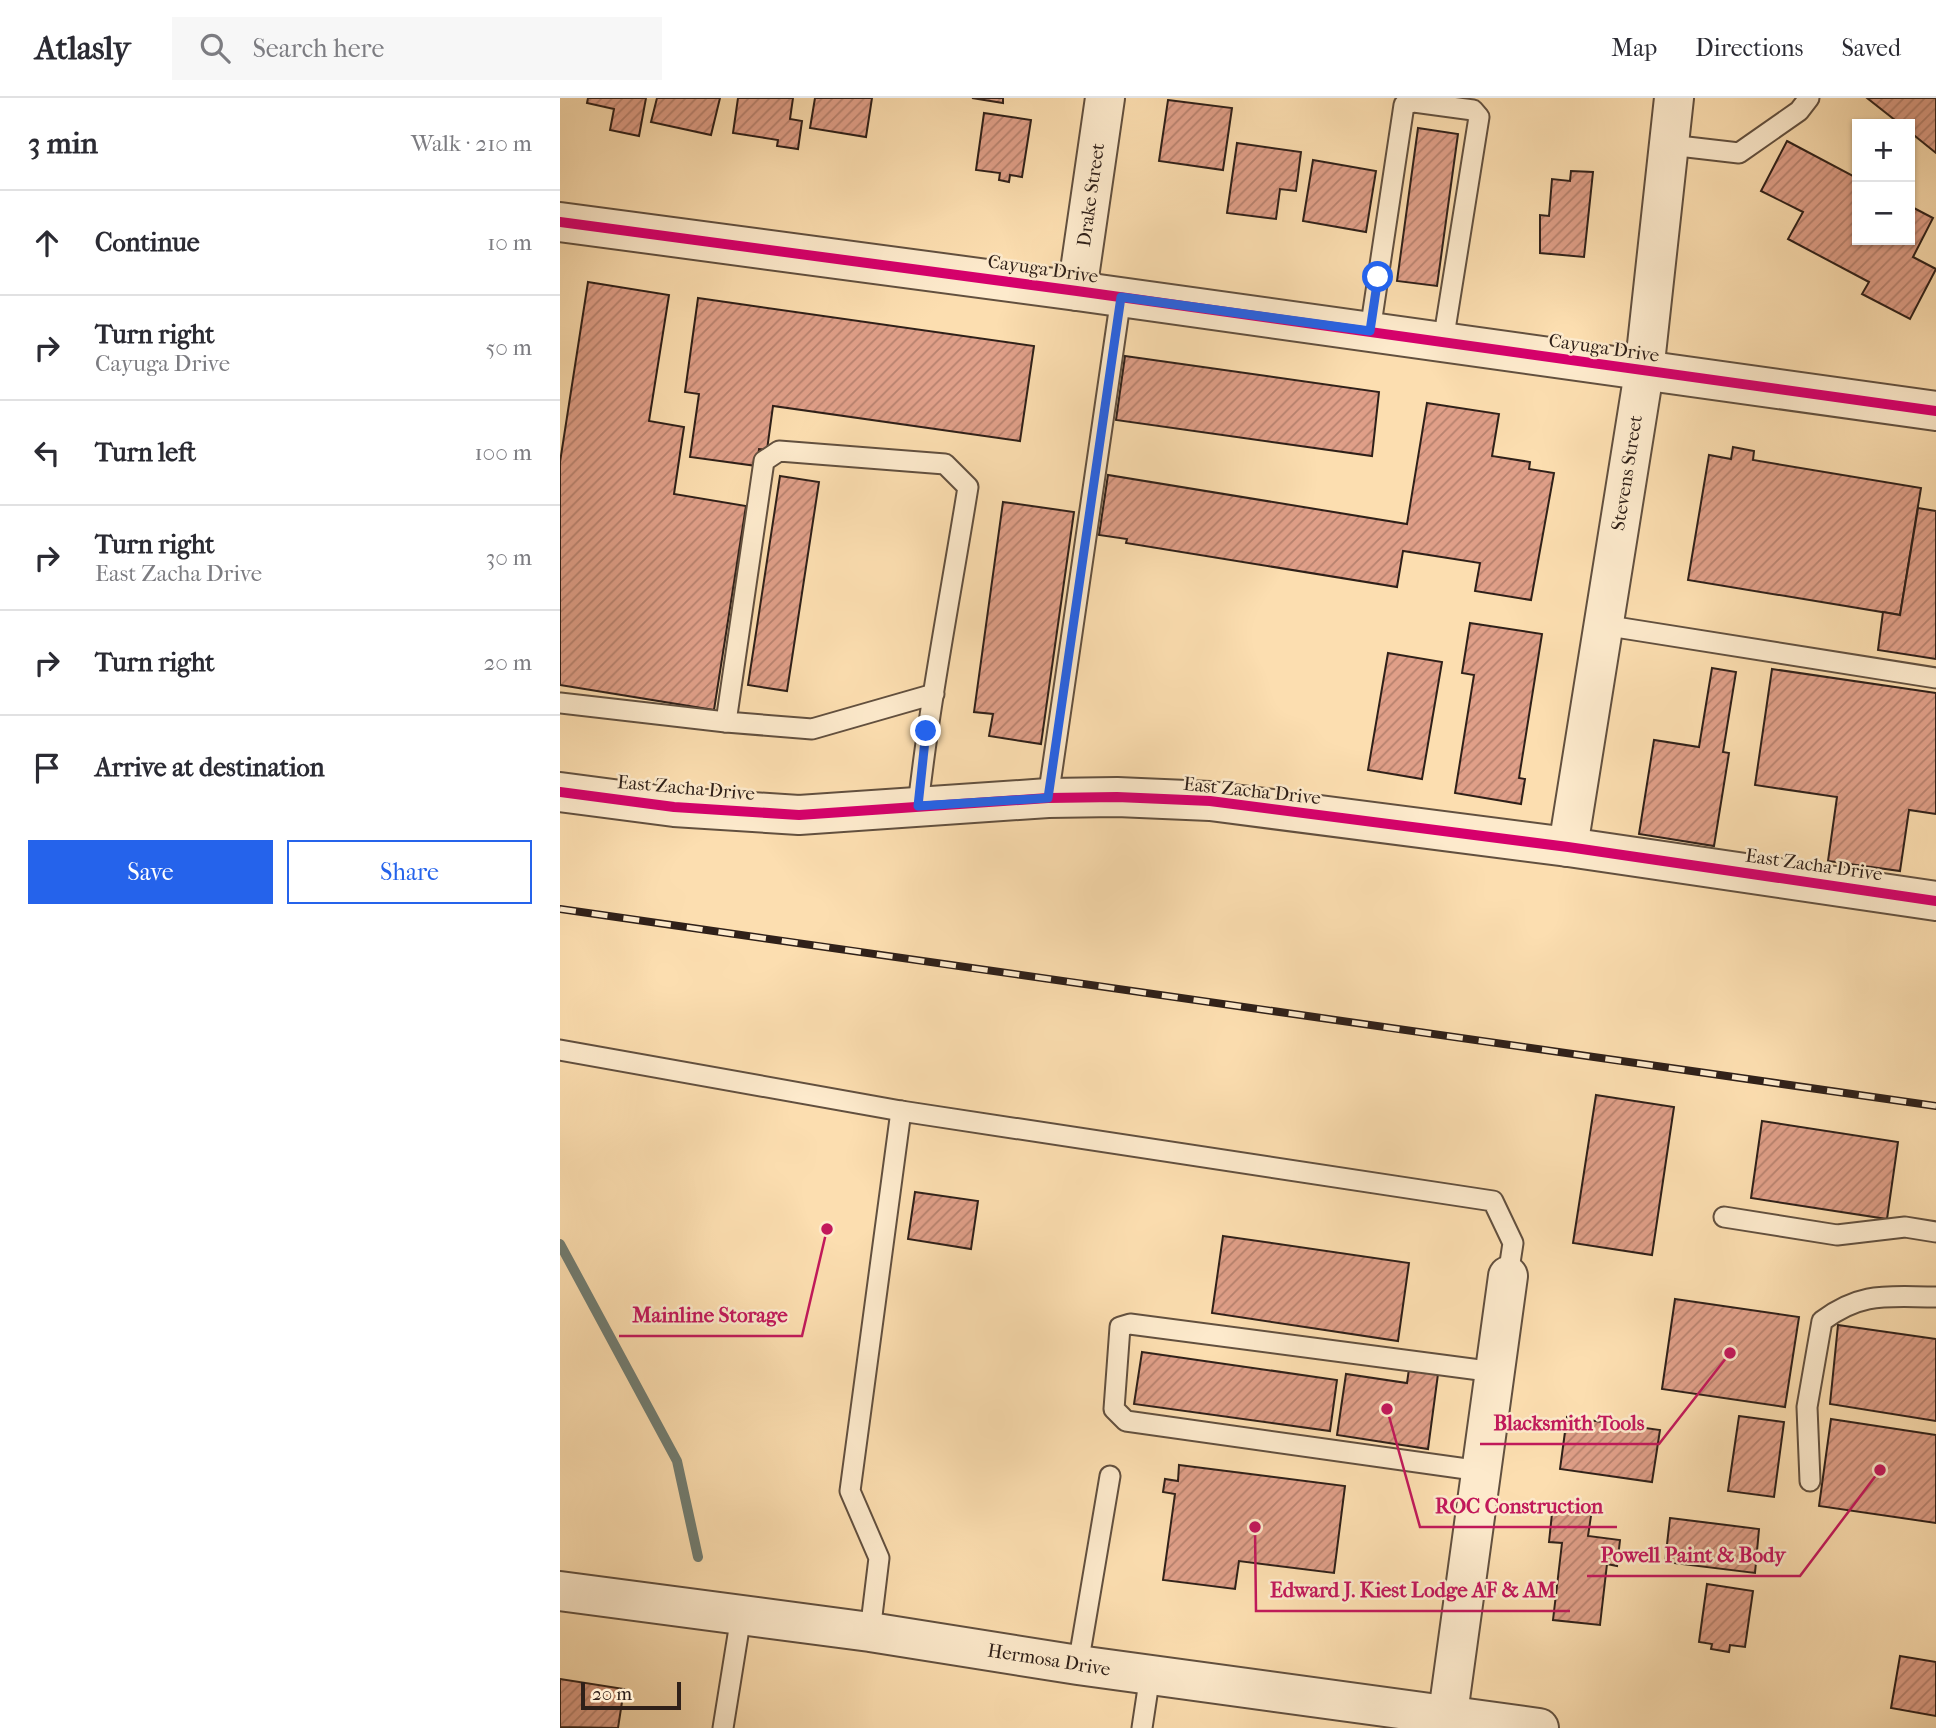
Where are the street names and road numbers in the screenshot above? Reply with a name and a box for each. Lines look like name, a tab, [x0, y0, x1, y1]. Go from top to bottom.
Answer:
street label: Drake Street	[1073, 142, 1109, 248]
street label: Cayuga Drive	[986, 250, 1100, 288]
street label: Cayuga Drive	[1547, 329, 1661, 367]
street label: Stevens Street	[1607, 413, 1647, 532]
street label: East Zacha Drive	[616, 771, 756, 805]
street label: East Zacha Drive	[1182, 773, 1322, 809]
street label: East Zacha Drive	[1744, 844, 1884, 886]
street label: Hermosa Drive	[986, 1639, 1112, 1681]

